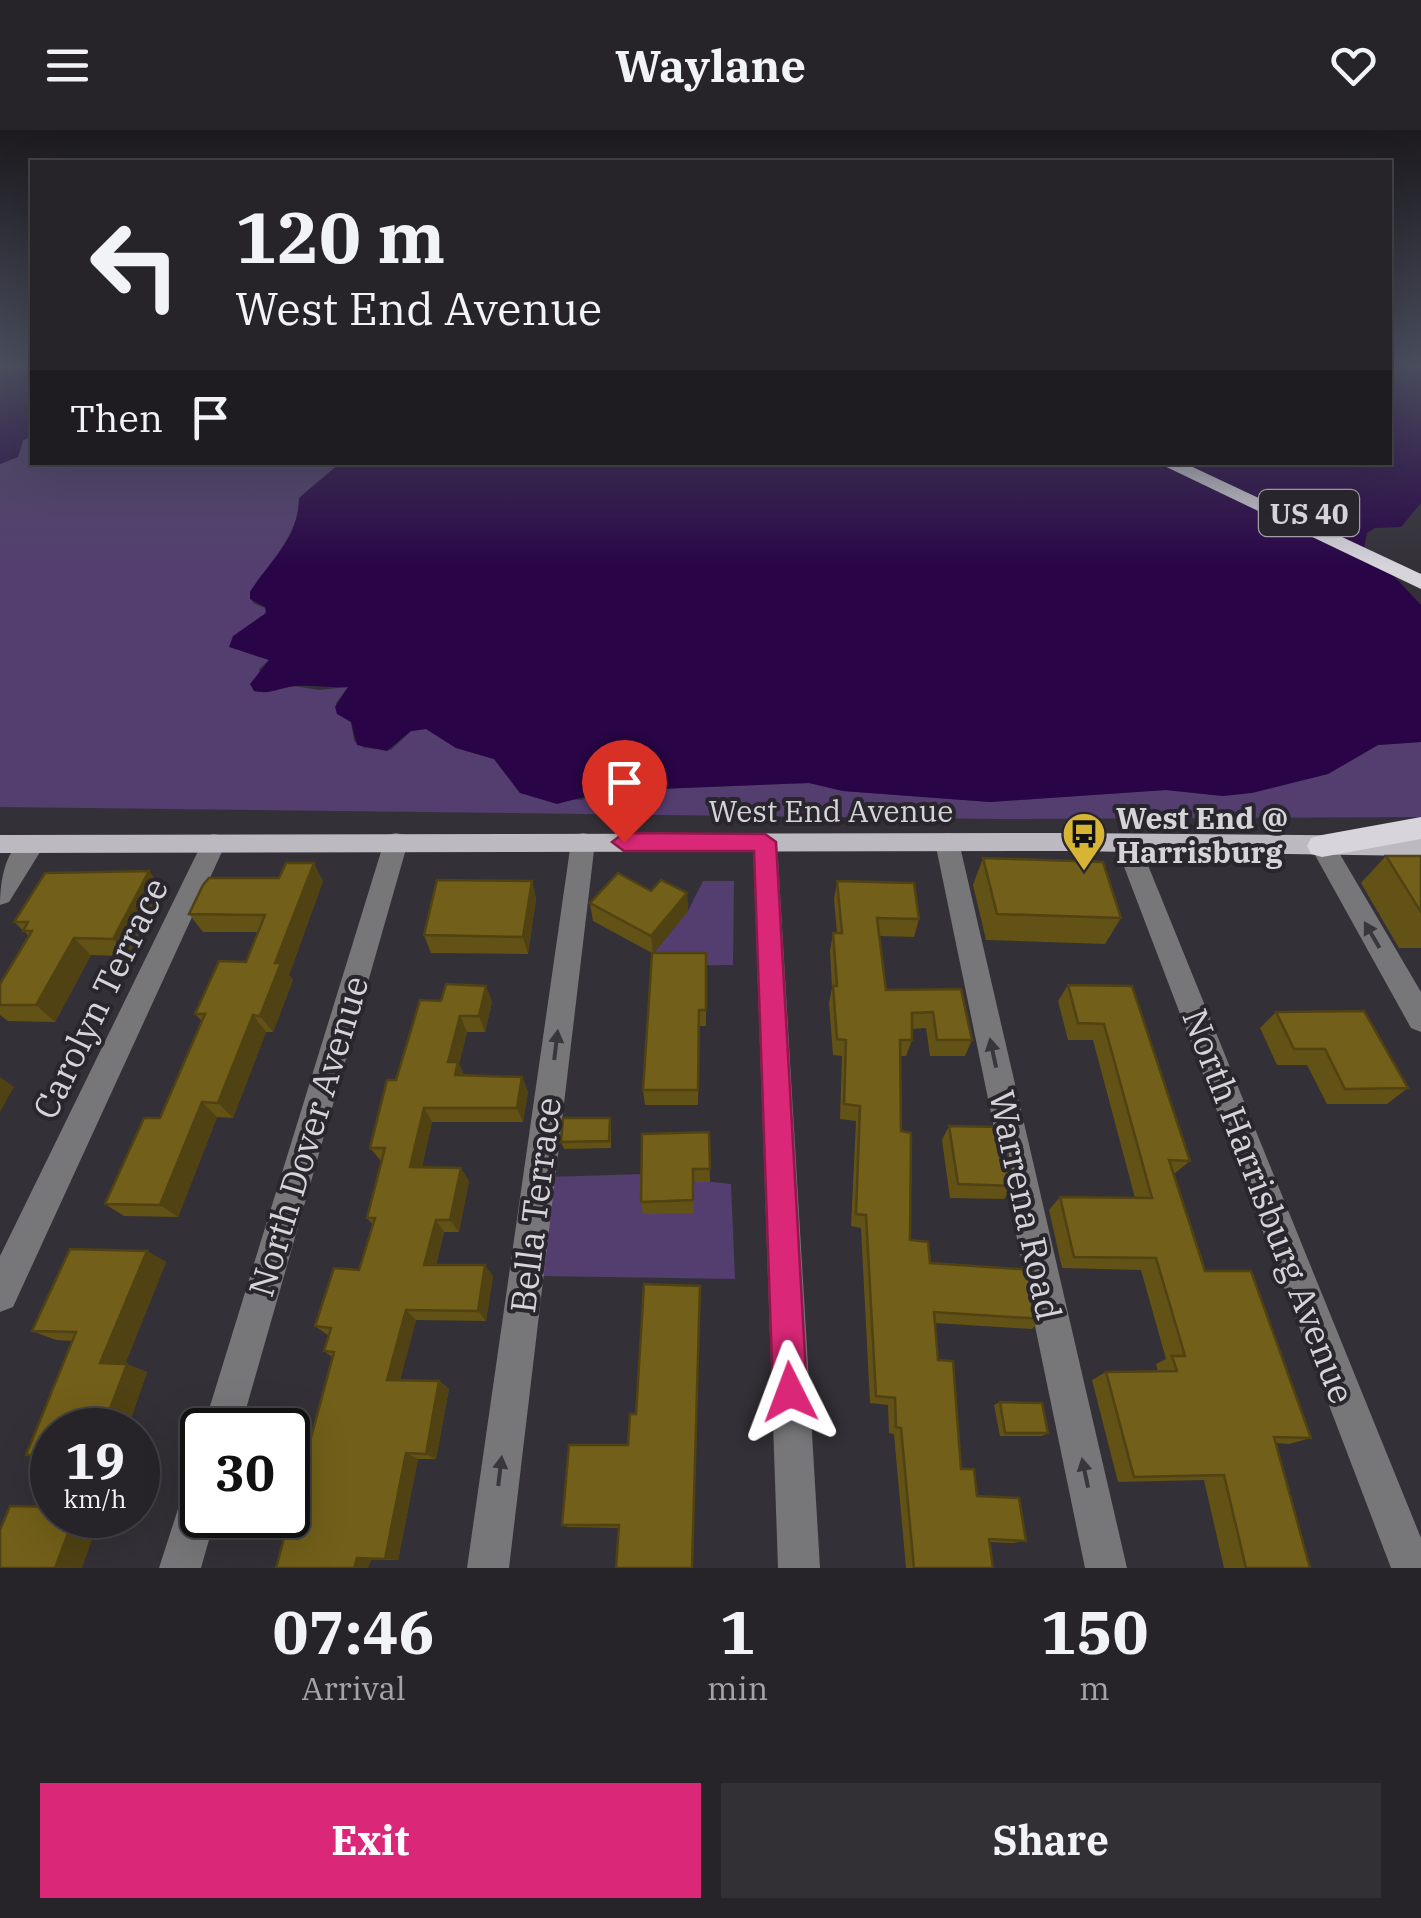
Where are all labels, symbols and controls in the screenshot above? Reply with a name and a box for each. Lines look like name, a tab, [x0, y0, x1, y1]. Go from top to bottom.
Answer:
text: Waylane	[615, 36, 806, 94]
icon: menu	[40, 38, 95, 93]
icon: heart	[1326, 38, 1381, 93]
text: 120 m	[235, 191, 445, 282]
icon: left	[70, 200, 200, 330]
text: West End Avenue	[235, 279, 602, 337]
icon: arrive	[183, 390, 238, 445]
text: Then	[70, 393, 163, 442]
road number: US 40	[1259, 490, 1359, 536]
pin	[582, 740, 667, 843]
icon: arrive	[597, 755, 652, 810]
street label: West End Avenue	[709, 791, 953, 830]
place label: West End @ Harrisburg	[1116, 798, 1288, 871]
bus stop icon: West End @ Harrisburg	[1061, 811, 1107, 872]
street label: Carolyn Terrace	[22, 870, 178, 1126]
one-way arrow	[1364, 920, 1381, 949]
street label: North Dover Avenue	[237, 970, 379, 1302]
street label: North Harrisburg Avenue	[1172, 1002, 1366, 1410]
one-way arrow	[548, 1029, 564, 1060]
one-way arrow	[985, 1037, 1000, 1068]
street label: Warrena Road	[979, 1086, 1073, 1324]
street label: Bella Terrace	[499, 1094, 571, 1316]
position arrow	[738, 1340, 842, 1444]
speed limit sign: 30	[180, 1408, 310, 1538]
text: 19	[65, 1428, 125, 1493]
one-way arrow	[493, 1455, 509, 1487]
one-way arrow	[1077, 1457, 1092, 1488]
text: km/h	[63, 1482, 127, 1515]
text: 07:46	[272, 1592, 435, 1671]
text: 1	[720, 1592, 756, 1671]
text: 150	[1041, 1592, 1149, 1671]
text: Arrival	[301, 1667, 406, 1709]
text: min	[707, 1667, 768, 1709]
text: m	[1079, 1667, 1110, 1709]
button: Exit	[40, 1783, 701, 1898]
button: Share	[721, 1783, 1381, 1898]

